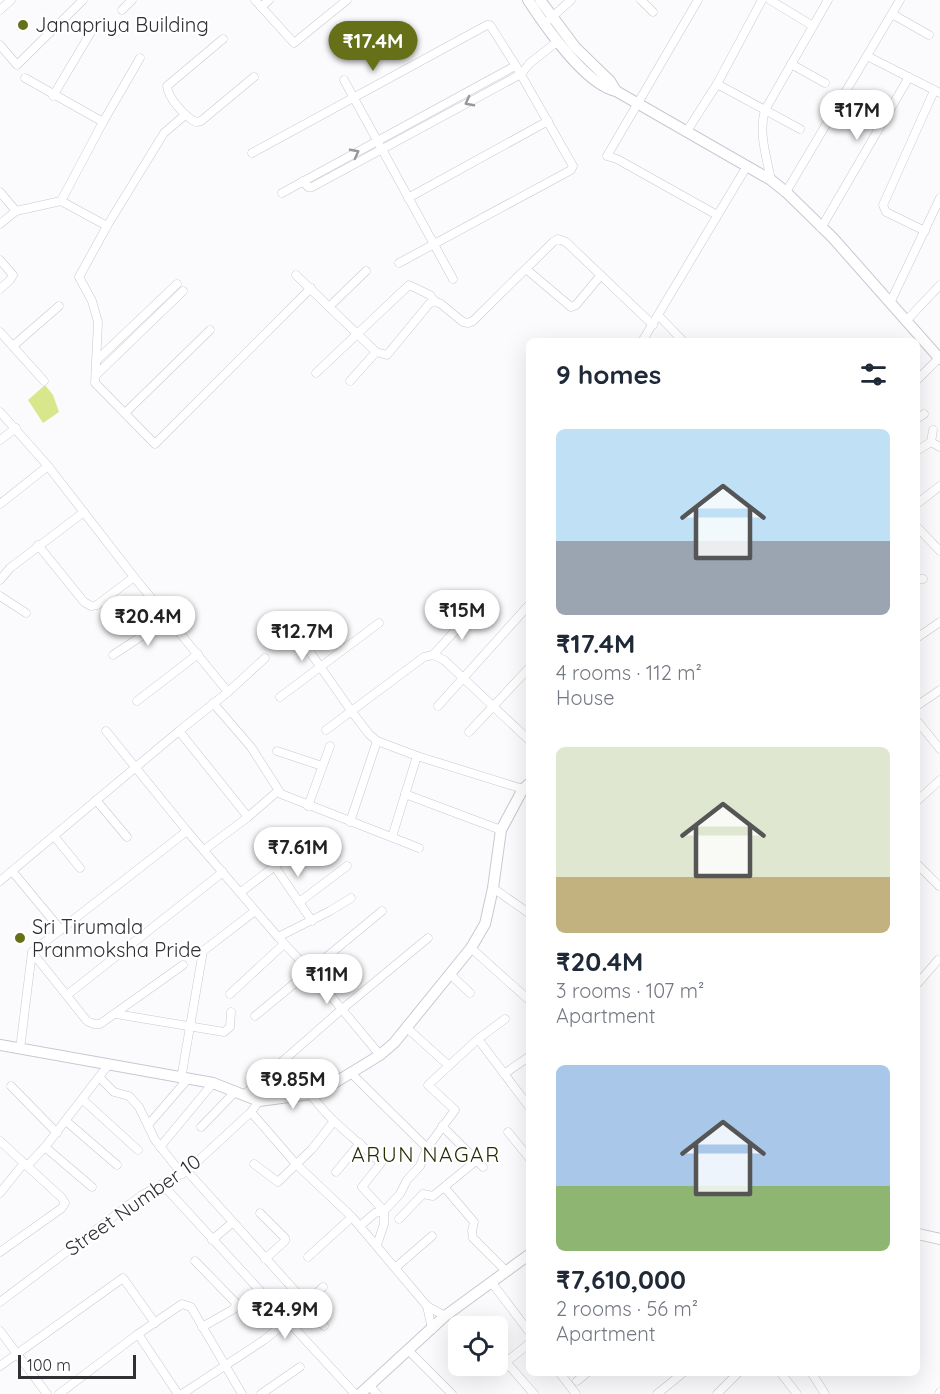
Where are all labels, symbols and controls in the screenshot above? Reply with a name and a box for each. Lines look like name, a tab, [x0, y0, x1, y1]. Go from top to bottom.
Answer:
place label: Janapriya Building	[35, 12, 209, 37]
marker: Janapriya Building	[16, 18, 30, 32]
pin: ₹17.4M	[324, 21, 422, 72]
text: ₹17.4M	[343, 28, 403, 53]
pin: ₹17M	[821, 90, 893, 141]
one-way arrow	[465, 95, 475, 106]
text: ₹17M	[834, 97, 880, 122]
one-way arrow	[349, 149, 359, 160]
text: 9 homes	[556, 358, 661, 391]
icon: filters	[857, 358, 890, 391]
icon: home	[669, 468, 777, 576]
pin: ₹15M	[426, 590, 498, 641]
pin: ₹20.4M	[99, 596, 197, 647]
text: ₹15M	[439, 597, 485, 622]
text: ₹20.4M	[114, 603, 182, 628]
pin: ₹12.7M	[253, 611, 351, 662]
text: ₹12.7M	[271, 618, 333, 643]
text: ₹17.4M	[556, 627, 635, 660]
text: 4 rooms · 112 m²	[556, 660, 702, 685]
text: House	[556, 685, 615, 710]
icon: home	[669, 786, 777, 894]
pin: ₹7.61M	[249, 827, 347, 878]
text: ₹7.61M	[268, 834, 328, 859]
place label: Sri Tirumala Pranmoksha Pride	[32, 914, 202, 962]
marker: Sri Tirumala Pranmoksha Pride	[13, 931, 27, 945]
text: ₹20.4M	[556, 945, 643, 978]
pin: ₹11M	[291, 954, 363, 1005]
text: ₹11M	[306, 961, 349, 986]
text: 3 rooms · 107 m²	[556, 978, 704, 1003]
text: Apartment	[556, 1003, 656, 1028]
pin: ₹9.85M	[244, 1059, 342, 1110]
text: ₹9.85M	[260, 1066, 326, 1091]
icon: home	[669, 1104, 777, 1212]
district label: ARUN NAGAR	[351, 1141, 501, 1167]
street label: Street Number 10	[60, 1148, 205, 1261]
text: ₹7,610,000	[556, 1263, 686, 1296]
pin: ₹24.9M	[236, 1289, 334, 1340]
text: ₹24.9M	[252, 1296, 318, 1321]
text: 2 rooms · 56 m²	[556, 1296, 698, 1321]
map controls	[448, 1316, 508, 1376]
button: locate	[448, 1316, 508, 1376]
text: Apartment	[556, 1321, 656, 1346]
scale bar	[18, 1352, 136, 1380]
text: 100 m	[27, 1355, 71, 1375]

